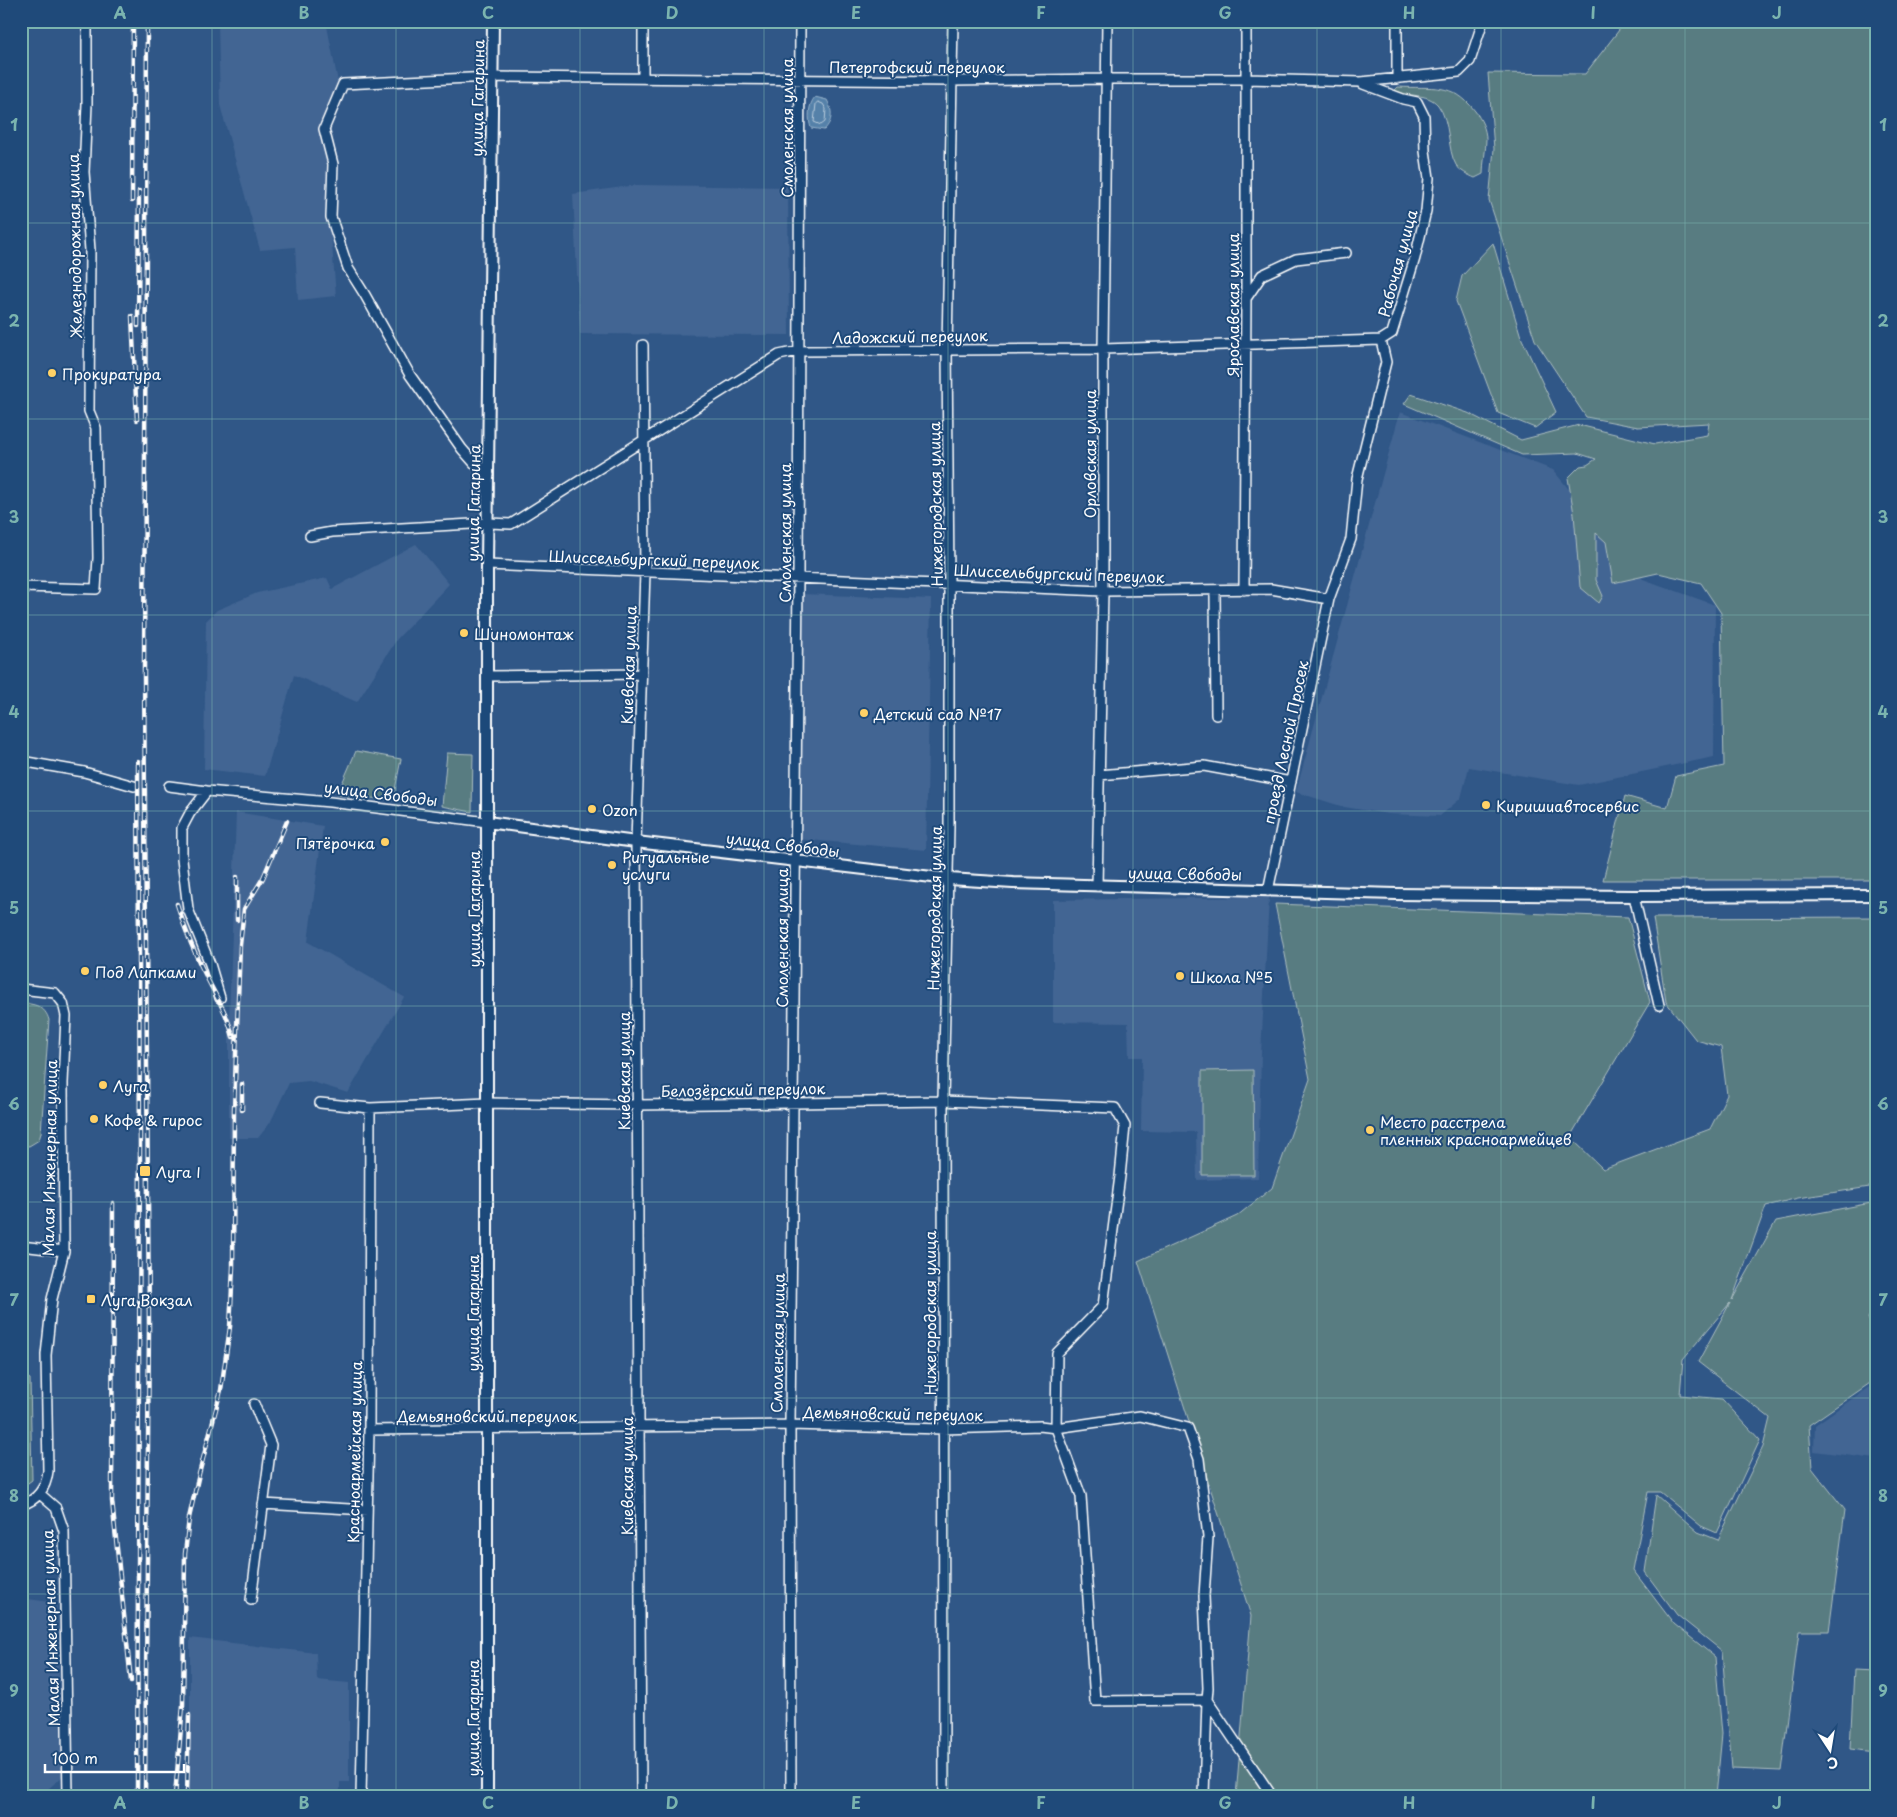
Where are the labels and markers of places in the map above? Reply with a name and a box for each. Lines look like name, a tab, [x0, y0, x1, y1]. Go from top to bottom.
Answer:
place label: Прокуратура	[62, 362, 162, 385]
marker: Прокуратура	[46, 367, 58, 379]
place label: Шиномонтаж	[474, 622, 573, 645]
marker: Шиномонтаж	[458, 627, 470, 639]
place label: Детский сад №17	[873, 702, 1002, 725]
marker: Детский сад №17	[858, 707, 870, 719]
place label: Киришиавтосервис	[1496, 794, 1639, 817]
place label: Ozon	[602, 798, 638, 821]
marker: Киришиавтосервис	[1480, 799, 1492, 811]
marker: Ozon	[586, 803, 598, 815]
place label: Пятёрочка	[296, 831, 376, 854]
marker: Пятёрочка	[379, 836, 391, 848]
place label: Ритуальные услуги	[622, 845, 710, 885]
marker: Ритуальные услуги	[606, 859, 618, 871]
place label: Под Липками	[95, 960, 197, 983]
marker: Под Липками	[79, 965, 91, 977]
place label: Школа №5	[1190, 965, 1273, 988]
marker: Школа №5	[1174, 970, 1186, 982]
place label: Луга	[113, 1074, 149, 1097]
marker: Луга	[97, 1079, 109, 1091]
place label: Кофе & гирос	[104, 1108, 203, 1131]
place label: Место расстрела пленных красноармейцев	[1380, 1110, 1572, 1150]
marker: Кофе & гирос	[88, 1113, 100, 1125]
marker: Место расстрела пленных красноармейцев	[1364, 1124, 1376, 1136]
place label: Луга I	[156, 1160, 201, 1183]
marker: Луга I	[138, 1164, 152, 1178]
place label: Луга Вокзал	[101, 1288, 192, 1311]
marker: Луга Вокзал	[85, 1293, 97, 1305]

